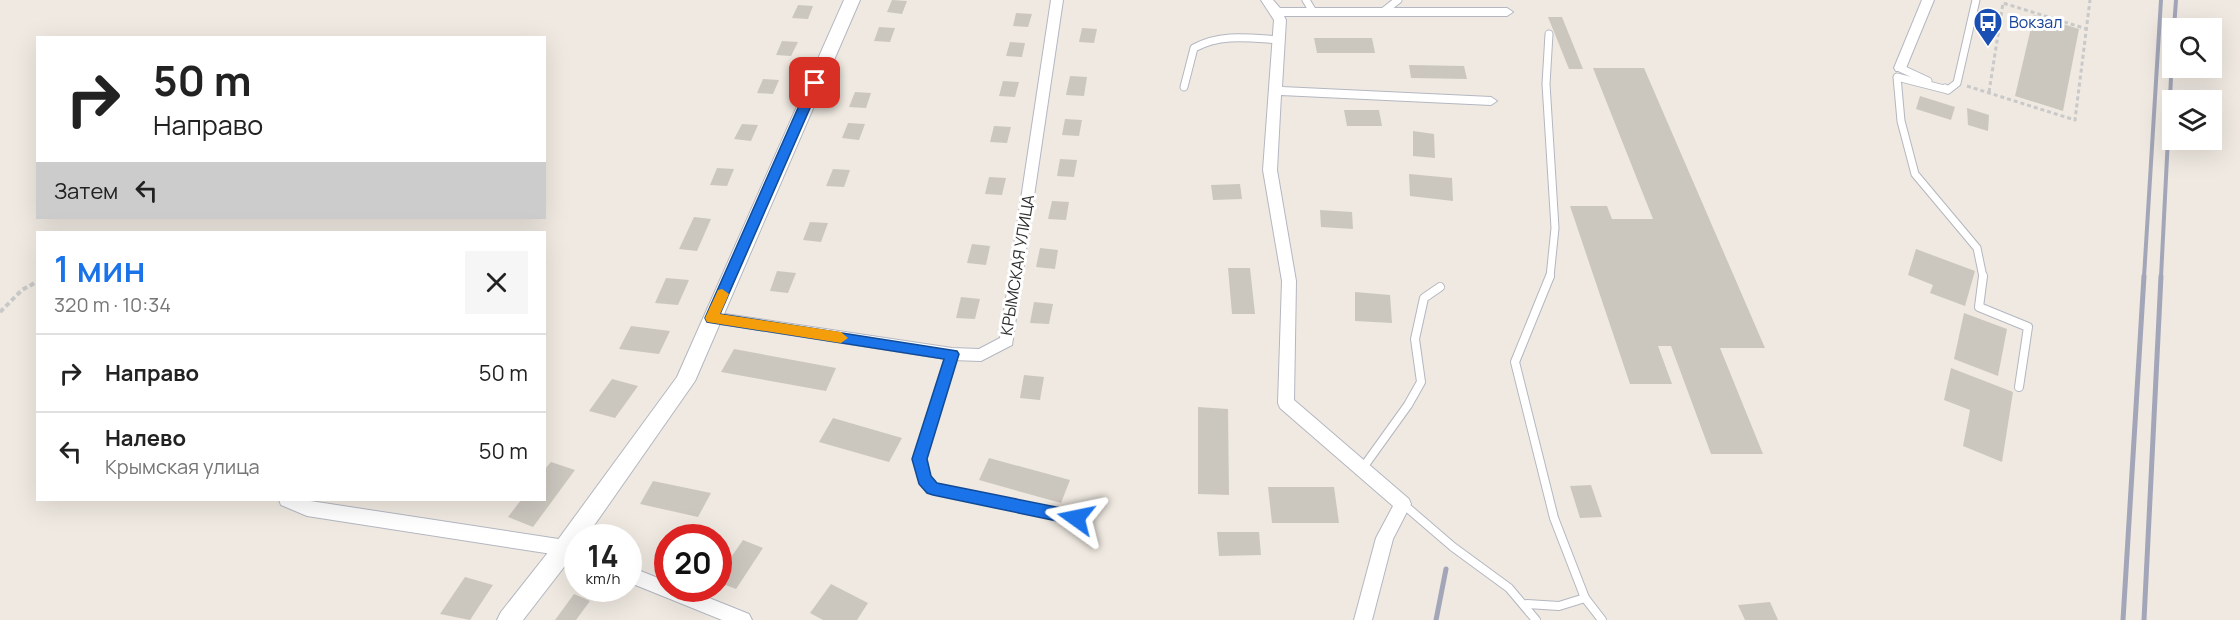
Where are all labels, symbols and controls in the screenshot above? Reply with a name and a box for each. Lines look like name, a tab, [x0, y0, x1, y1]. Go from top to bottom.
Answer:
bus stop icon: Вокзал	[1972, 6, 2004, 48]
place label: Вокзал	[2009, 11, 2062, 33]
map controls	[2162, 18, 2222, 150]
button: search	[2162, 18, 2222, 78]
text: 50 m	[153, 51, 251, 109]
pin	[789, 57, 840, 108]
icon: right	[54, 60, 132, 138]
icon: arrive	[798, 66, 831, 99]
button: layers	[2162, 90, 2222, 150]
text: Направо	[153, 106, 263, 143]
icon: left	[130, 174, 163, 207]
text: Затем	[54, 176, 118, 206]
street label: КРЫМСКАЯ УЛИЦА	[995, 193, 1039, 337]
text: 1 мин	[54, 244, 146, 293]
button: close	[465, 251, 528, 314]
text: 320 m · 10:34	[54, 291, 171, 318]
icon: right	[54, 357, 87, 390]
text: Направо	[105, 358, 199, 388]
text: 50 m	[479, 358, 528, 388]
text: Налево	[105, 423, 186, 453]
icon: left	[54, 435, 87, 468]
text: 50 m	[479, 436, 528, 466]
text: Крымская улица	[105, 453, 260, 480]
position arrow	[1044, 486, 1108, 550]
speed limit sign: 20	[654, 524, 732, 602]
text: 14	[587, 535, 619, 576]
text: km/h	[586, 568, 620, 589]

